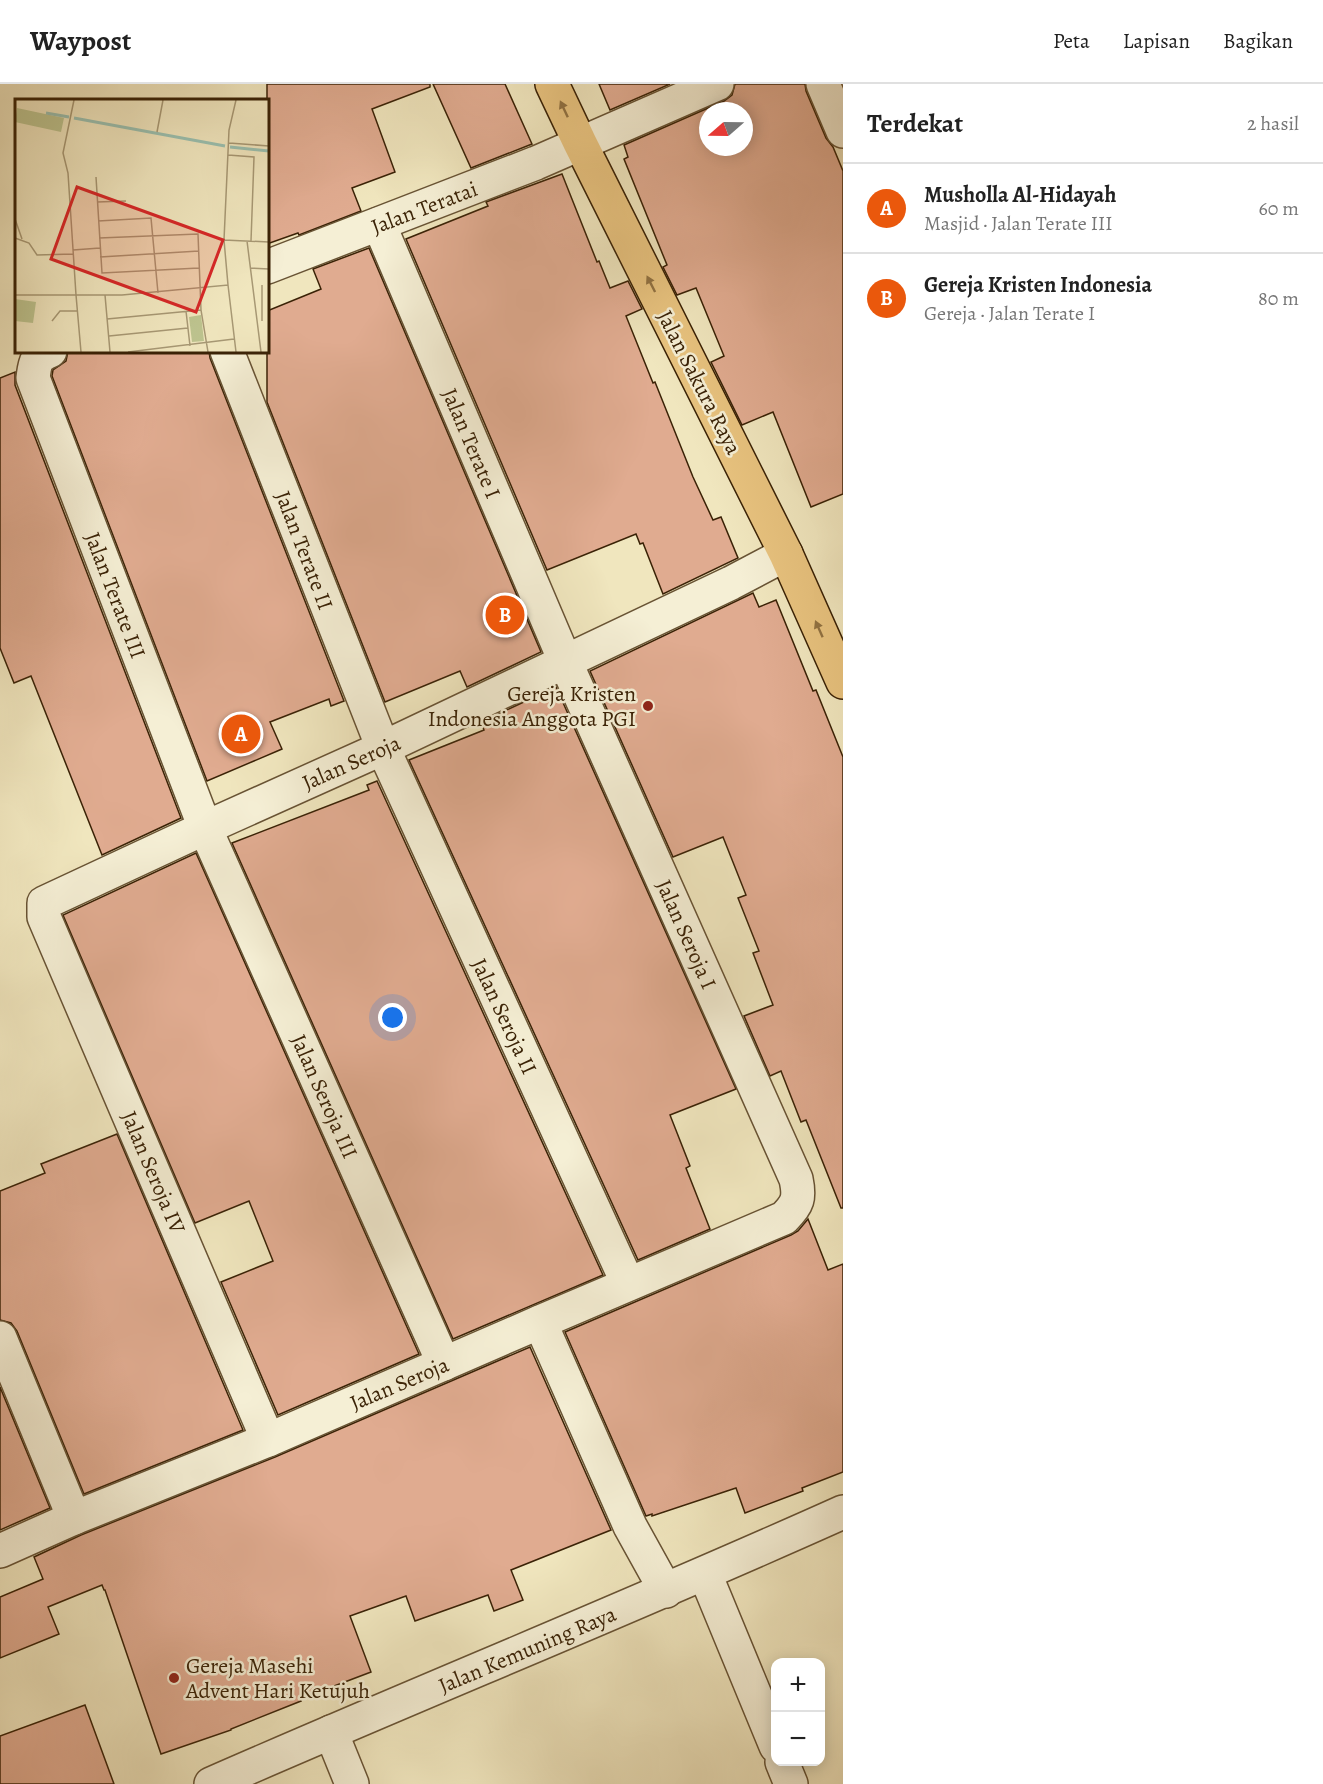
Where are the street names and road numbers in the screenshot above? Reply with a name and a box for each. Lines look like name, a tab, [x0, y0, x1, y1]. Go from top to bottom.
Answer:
street label: Jalan Teratai	[367, 174, 482, 242]
street label: Jalan Sakura Raya	[650, 305, 749, 461]
street label: Jalan Terate I	[434, 384, 508, 503]
street label: Jalan Terate II	[268, 487, 341, 614]
street label: Jalan Terate III	[77, 528, 153, 663]
street label: Jalan Seroja	[297, 728, 406, 798]
street label: Jalan Seroja I	[649, 875, 724, 994]
street label: Jalan Seroja II	[464, 953, 544, 1079]
street label: Jalan Seroja III	[283, 1030, 365, 1163]
street label: Jalan Seroja IV	[114, 1106, 193, 1239]
street label: Jalan Seroja	[345, 1349, 454, 1418]
street label: Jalan Kemuning Raya	[434, 1599, 622, 1701]

